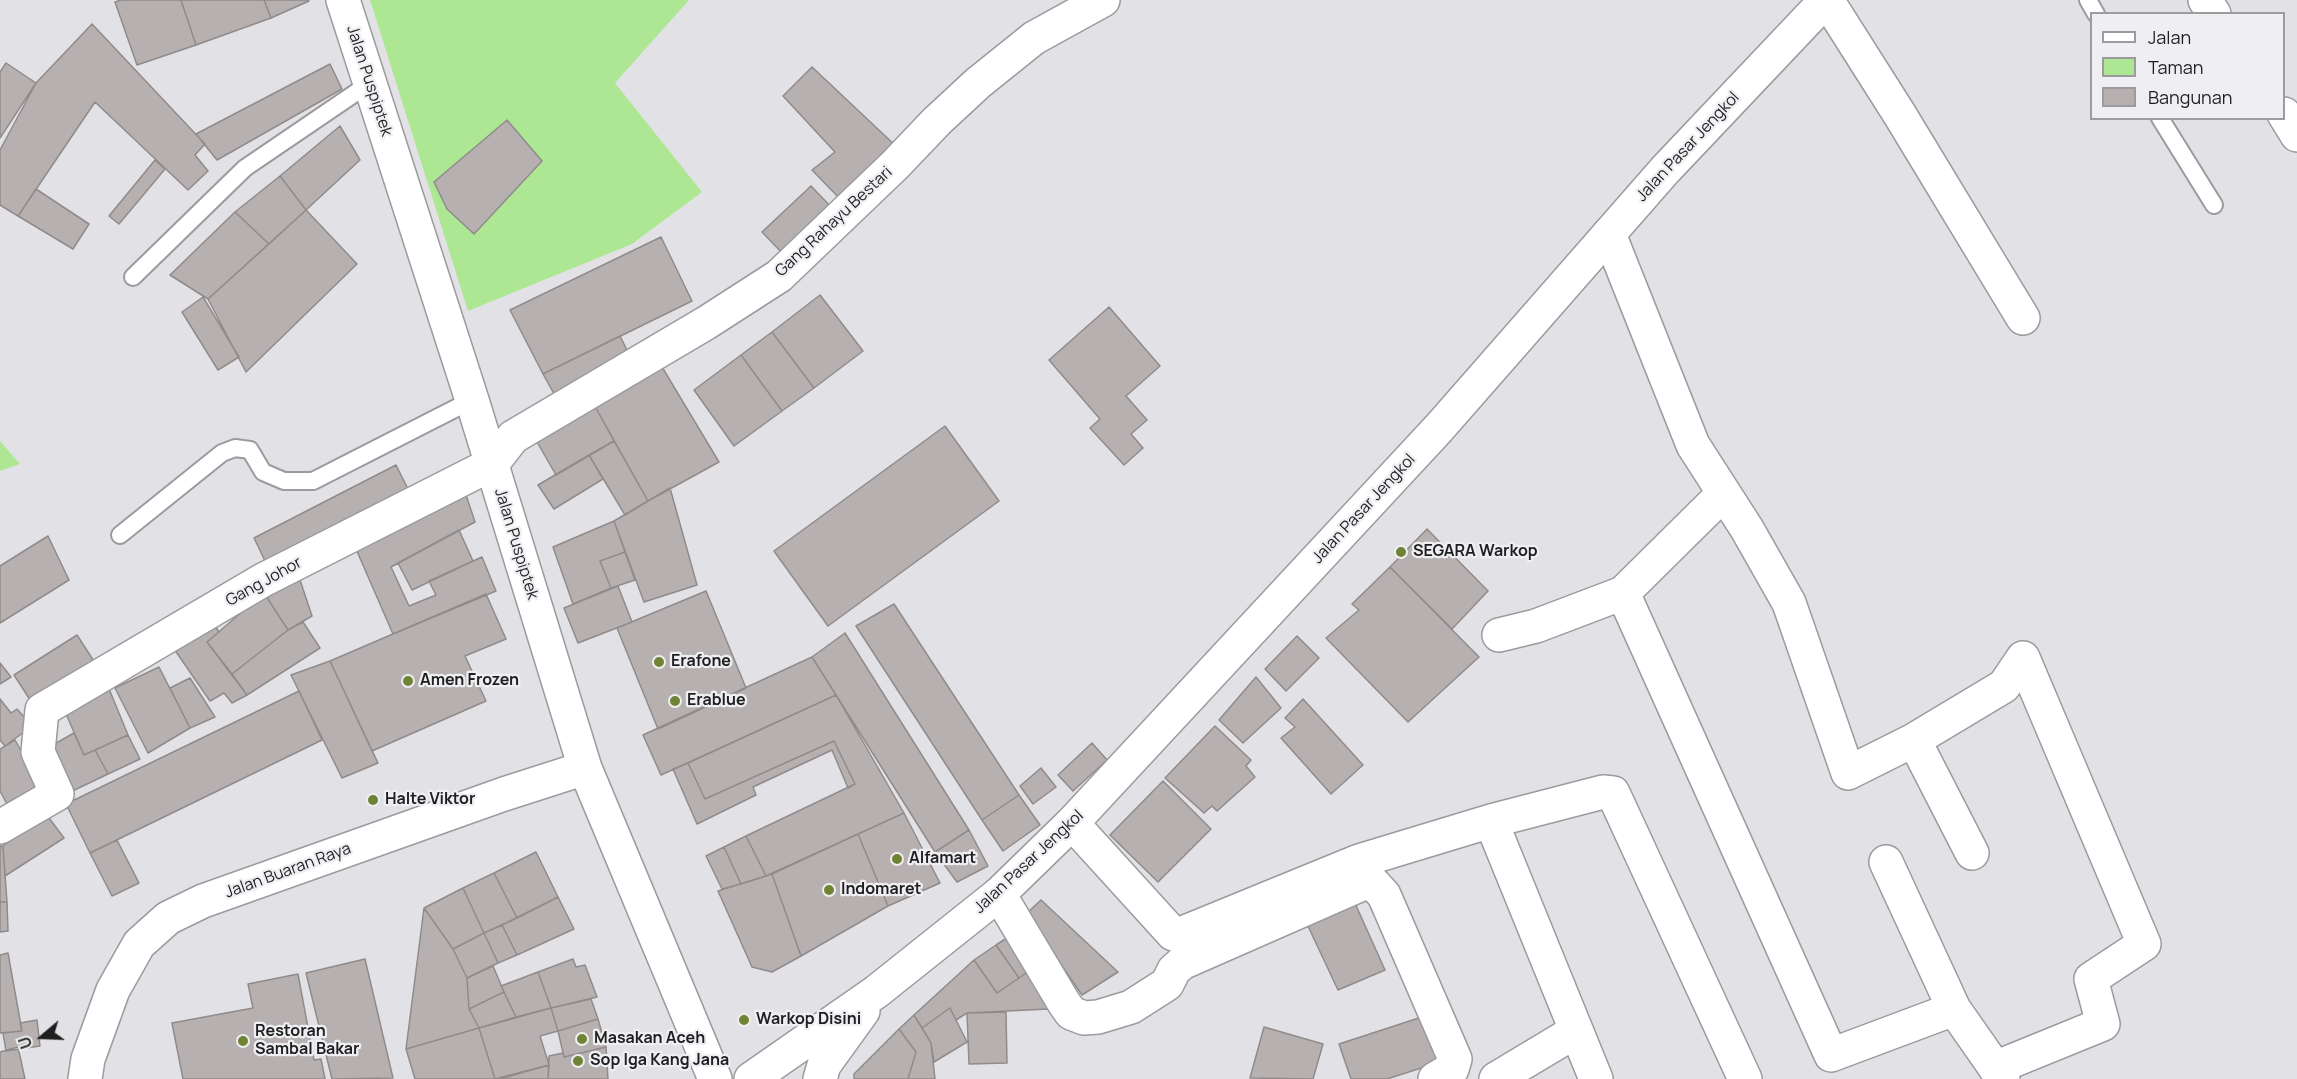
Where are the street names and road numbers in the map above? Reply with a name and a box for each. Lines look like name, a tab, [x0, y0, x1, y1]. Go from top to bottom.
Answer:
street label: Jalan Puspiptek	[342, 23, 396, 139]
street label: Jalan Pasar Jengkol	[1632, 88, 1744, 206]
street label: Gang Rahayu Bestari	[772, 163, 896, 281]
street label: Jalan Pasar Jengkol	[1308, 450, 1420, 568]
street label: Jalan Puspiptek	[490, 486, 542, 602]
street label: Gang Johor	[223, 553, 305, 611]
street label: Jalan Pasar Jengkol	[970, 806, 1088, 918]
street label: Jalan Buaran Raya	[223, 839, 353, 903]

